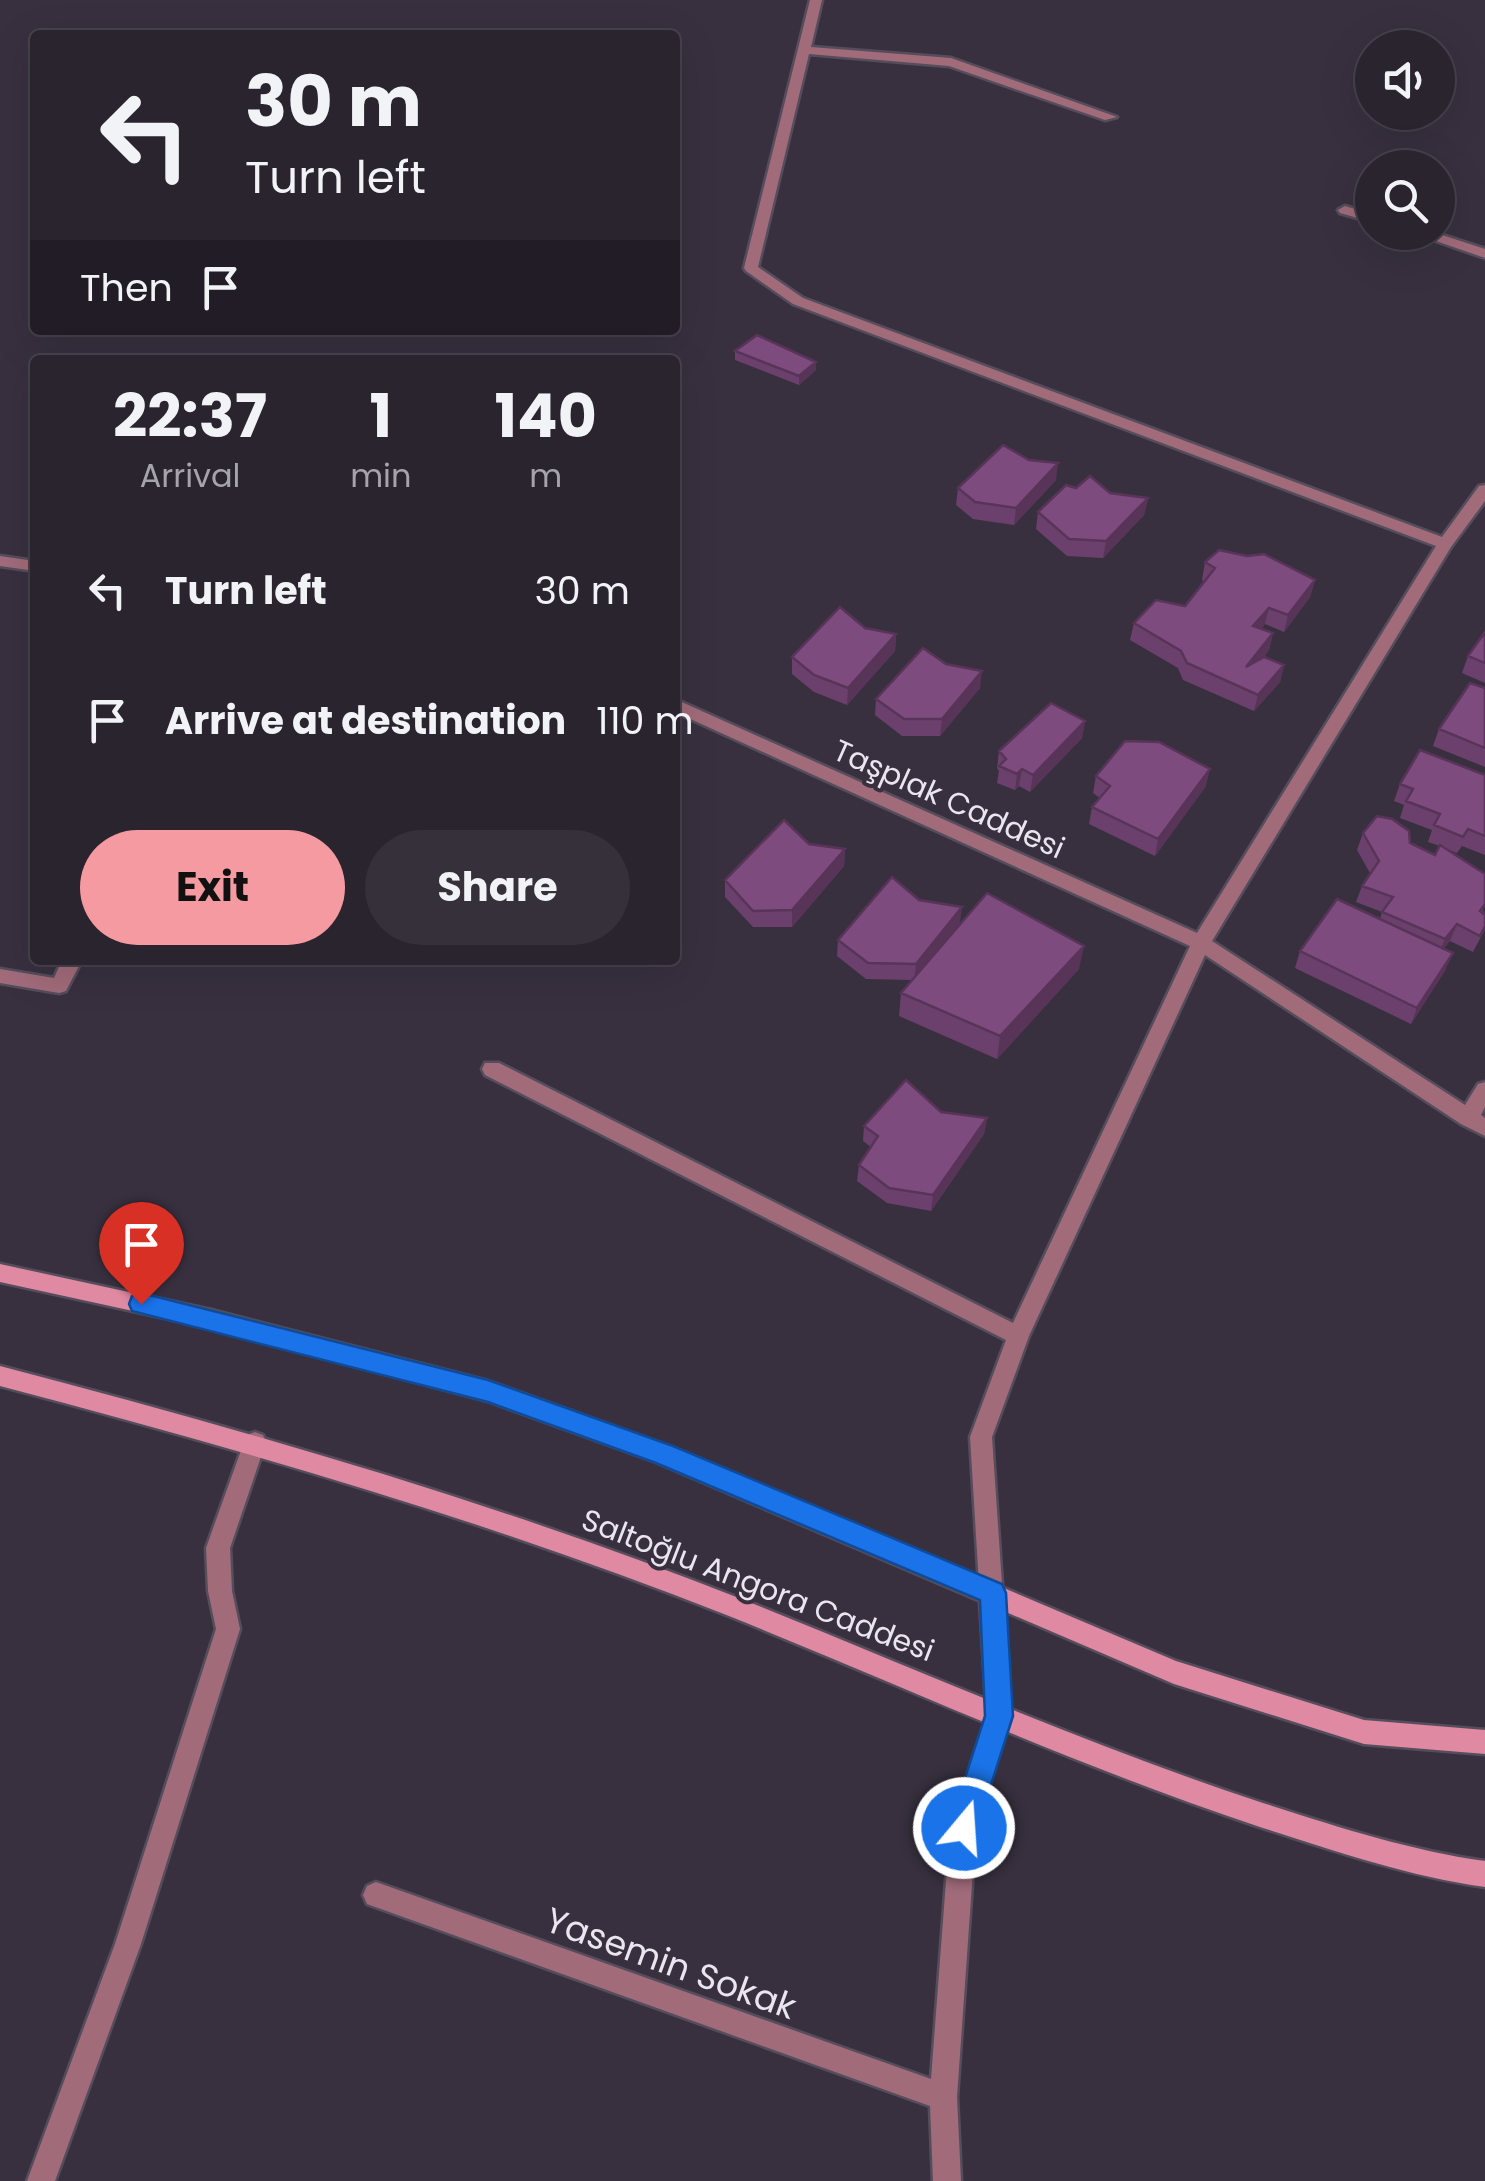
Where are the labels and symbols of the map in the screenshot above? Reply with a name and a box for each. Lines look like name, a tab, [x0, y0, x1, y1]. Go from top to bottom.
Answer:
street label: Taşplak Caddesi	[826, 729, 1072, 869]
pin	[99, 1202, 184, 1305]
street label: Saltoğlu Angora Caddesi	[576, 1498, 940, 1672]
position arrow	[912, 1776, 1016, 1880]
street label: Yasemin Sokak	[539, 1895, 803, 2031]

